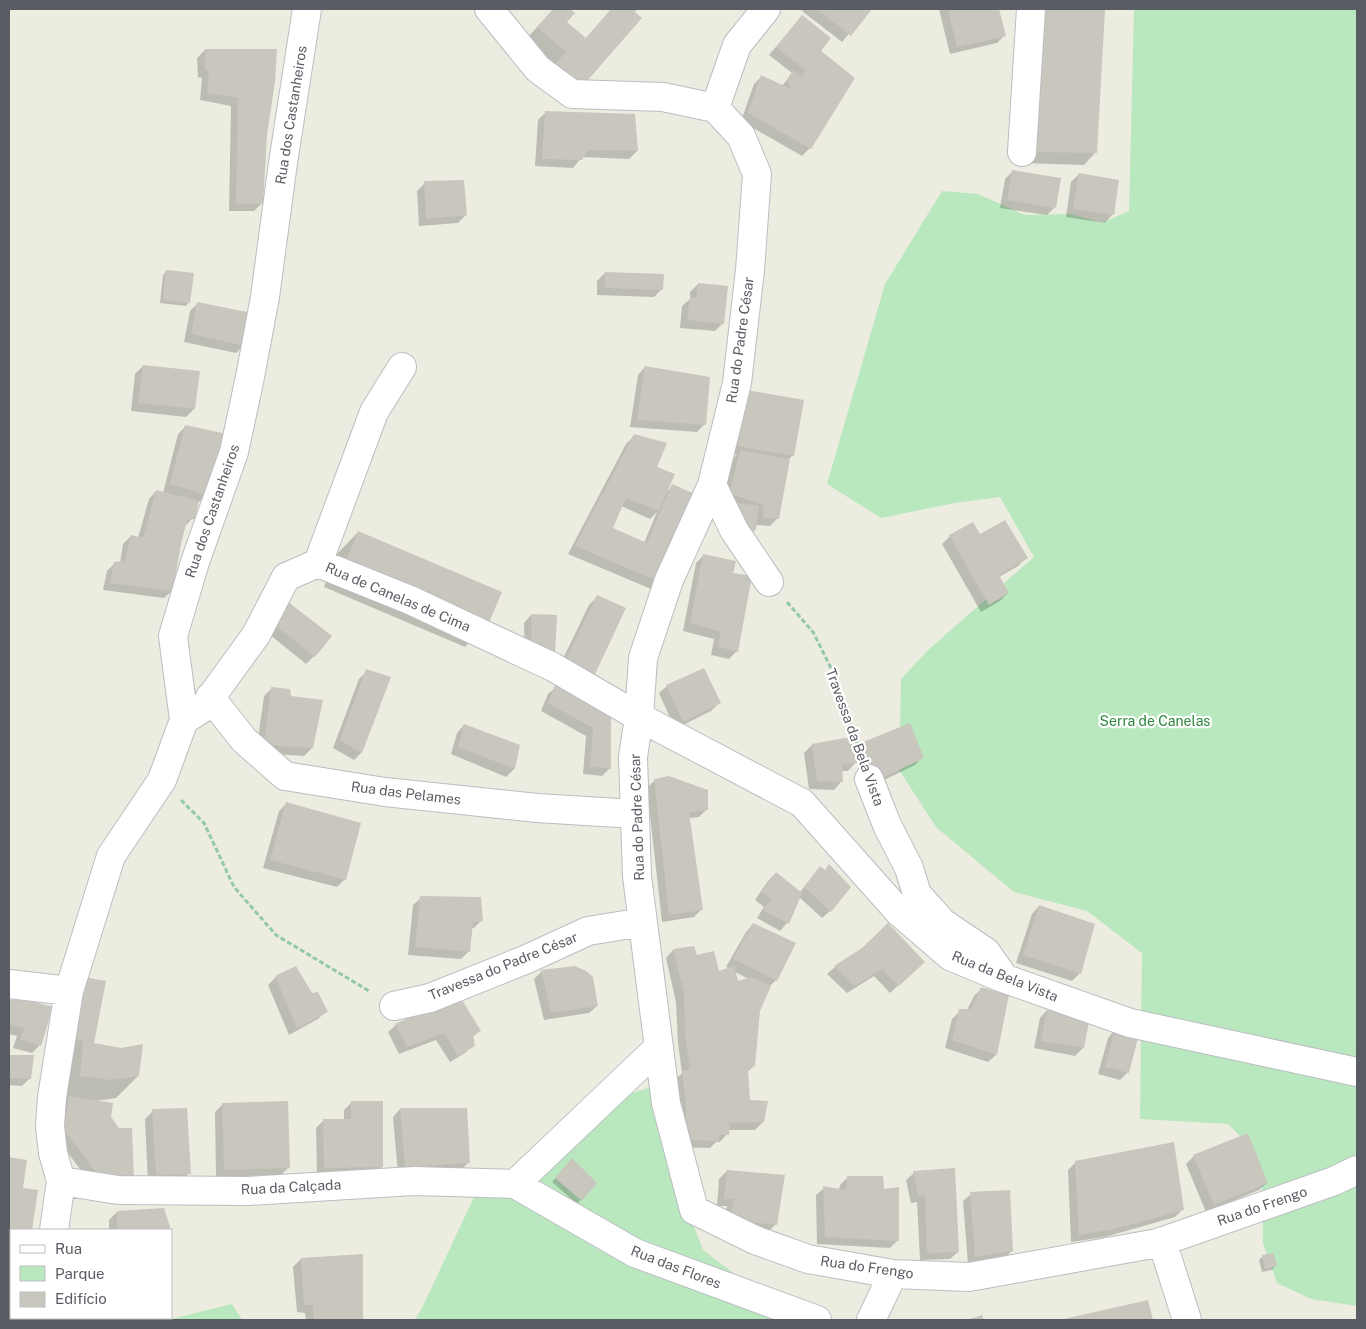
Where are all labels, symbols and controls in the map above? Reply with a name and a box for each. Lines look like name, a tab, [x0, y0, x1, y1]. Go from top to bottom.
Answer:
street label: Rua dos Castanheiros	[272, 44, 310, 186]
street label: Rua do Padre César	[723, 276, 757, 404]
street label: Rua dos Castanheiros	[182, 442, 242, 580]
street label: Rua de Canelas de Cima	[323, 559, 473, 635]
street label: Travessa da Bela Vista	[823, 666, 887, 808]
park label: Serra de Canelas	[1100, 713, 1210, 729]
street label: Rua do Padre César	[627, 753, 647, 881]
street label: Rua das Pelames	[350, 778, 462, 808]
street label: Travessa do Padre César	[426, 929, 580, 1003]
street label: Rua da Bela Vista	[950, 947, 1060, 1005]
street label: Rua da Calçada	[240, 1176, 342, 1198]
street label: Rua do Frengo	[1215, 1183, 1309, 1229]
legend	[10, 1229, 172, 1319]
text: Rua	[55, 1240, 82, 1257]
street label: Rua das Flores	[629, 1242, 723, 1292]
street label: Rua do Frengo	[819, 1253, 915, 1281]
text: Parque	[55, 1265, 105, 1282]
text: Edifício	[55, 1290, 107, 1307]

